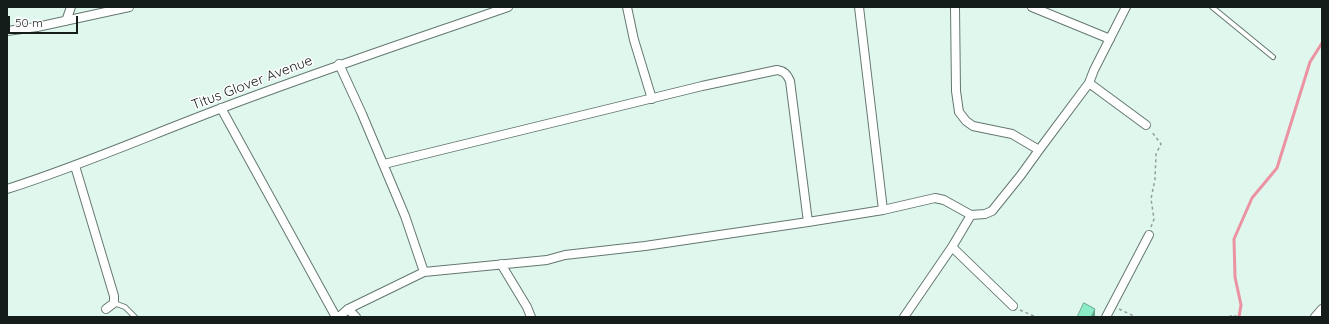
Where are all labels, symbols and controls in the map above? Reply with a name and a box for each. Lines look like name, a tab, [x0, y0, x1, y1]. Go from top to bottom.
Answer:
scale bar	[10, 8, 80, 34]
text: 50 m	[15, 15, 43, 30]
street label: Titus Glover Avenue	[189, 52, 315, 114]

